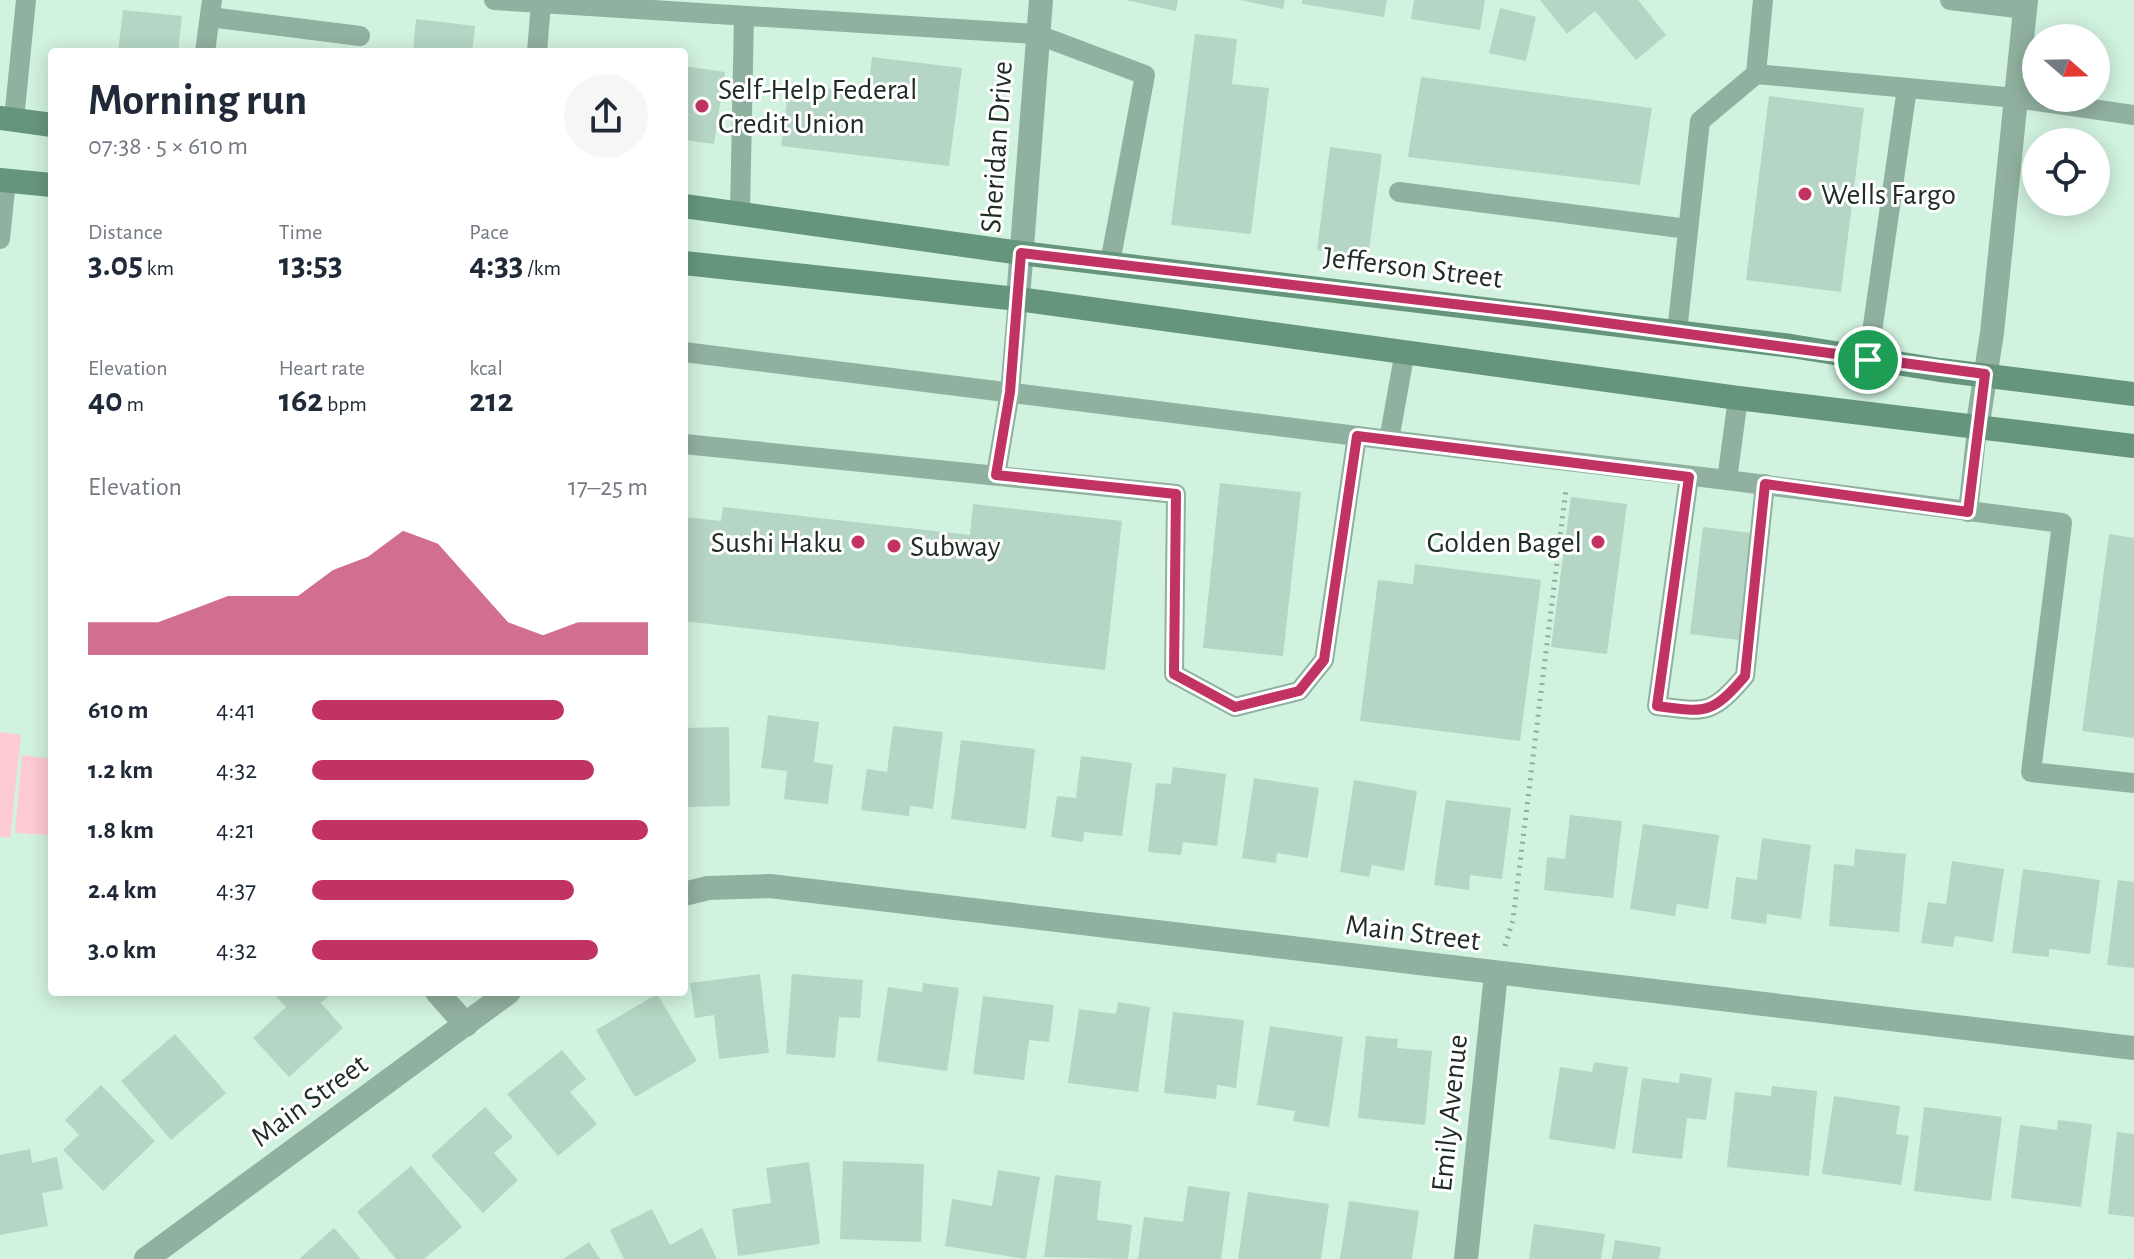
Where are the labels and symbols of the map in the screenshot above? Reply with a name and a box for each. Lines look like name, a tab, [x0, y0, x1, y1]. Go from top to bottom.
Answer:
north arrow	[2022, 24, 2110, 112]
street label: Sheridan Drive	[976, 60, 1018, 234]
place label: Self-Help Federal Credit Union	[718, 75, 917, 139]
marker: Self-Help Federal Credit Union	[693, 97, 711, 115]
place label: Wells Fargo	[1821, 180, 1956, 210]
marker: Wells Fargo	[1796, 185, 1814, 203]
street label: Jefferson Street	[1322, 242, 1505, 294]
pin	[1834, 326, 1902, 394]
place label: Sushi Haku	[711, 528, 842, 558]
place label: Golden Bagel	[1427, 528, 1582, 558]
place label: Subway	[910, 532, 1001, 562]
marker: Sushi Haku	[849, 533, 867, 551]
marker: Golden Bagel	[1589, 533, 1607, 551]
marker: Subway	[885, 537, 903, 555]
street label: Main Street	[1344, 910, 1482, 956]
street label: Emily Avenue	[1427, 1033, 1473, 1193]
street label: Main Street	[246, 1049, 374, 1153]

